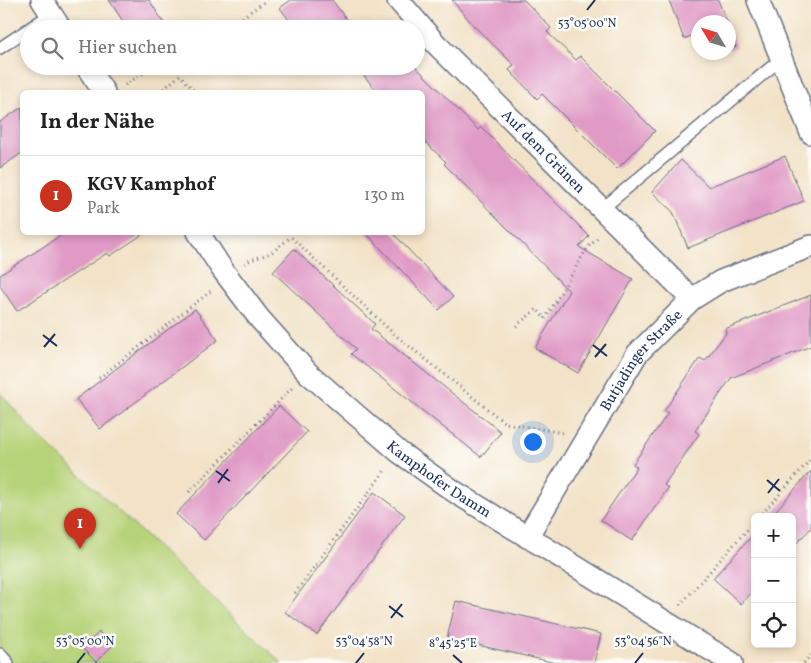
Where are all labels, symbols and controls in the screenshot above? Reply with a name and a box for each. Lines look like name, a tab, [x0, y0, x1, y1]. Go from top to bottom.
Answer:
north arrow	[691, 15, 736, 60]
text: 53°05'00"N	[558, 16, 616, 32]
search box	[20, 20, 425, 75]
icon: search	[38, 34, 66, 62]
text: Hier suchen	[78, 35, 177, 61]
street label: Auf dem Grünen	[496, 106, 589, 199]
text: In der Nähe	[40, 108, 155, 137]
text: KGV Kamphof	[87, 172, 215, 198]
text: 1	[53, 185, 59, 207]
text: 130 m	[364, 185, 405, 207]
text: Park	[87, 198, 120, 220]
street label: Butjadinger Straße	[596, 305, 688, 416]
your location	[520, 429, 546, 455]
street label: Kamphofer Damm	[381, 437, 495, 524]
pin: 1	[64, 508, 96, 549]
map controls	[751, 513, 796, 648]
button: +	[751, 513, 796, 558]
button: −	[751, 558, 796, 603]
button: locate	[751, 603, 796, 648]
text: 53°05'00"N	[56, 634, 114, 650]
text: 53°04'58"N	[335, 634, 393, 650]
text: 53°04'56"N	[614, 634, 672, 650]
text: 8°45'25"E	[429, 636, 477, 652]

